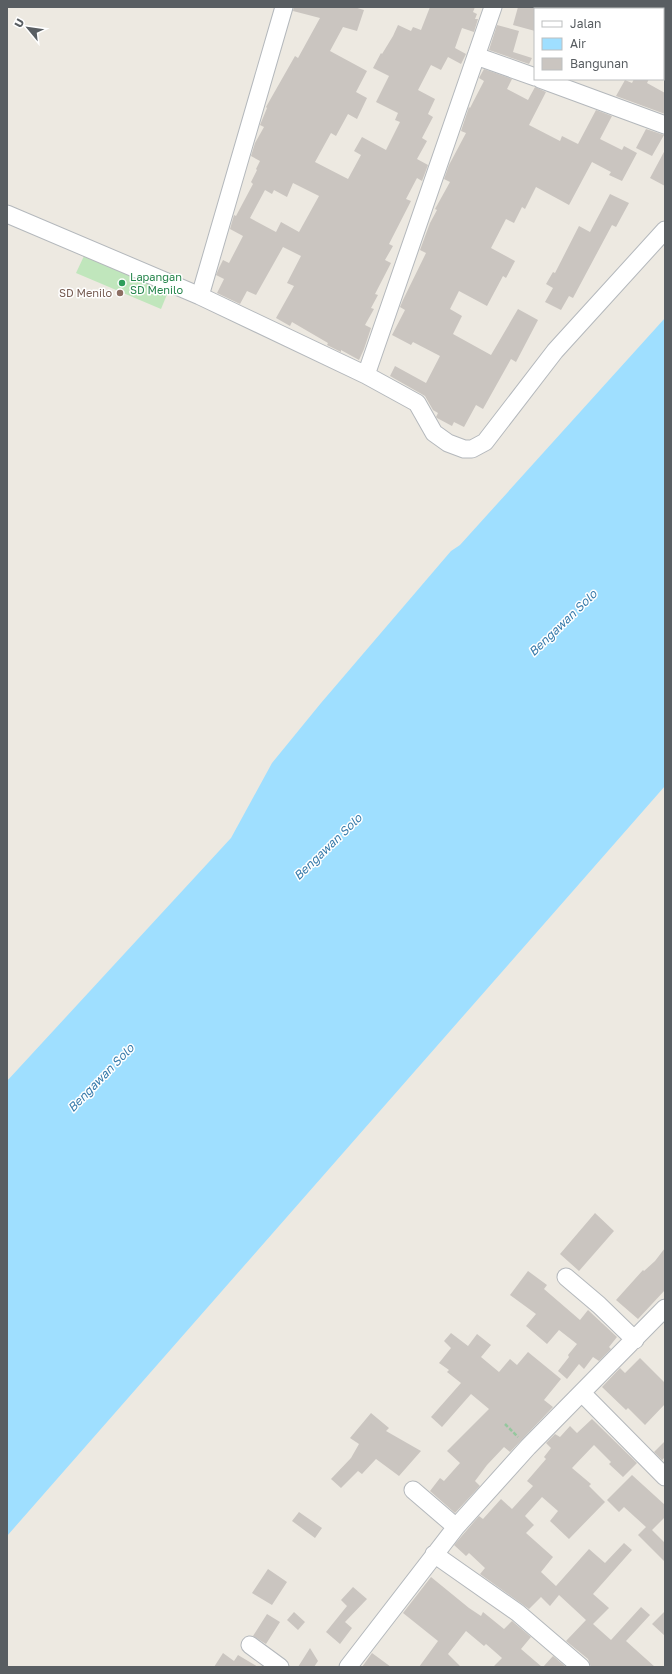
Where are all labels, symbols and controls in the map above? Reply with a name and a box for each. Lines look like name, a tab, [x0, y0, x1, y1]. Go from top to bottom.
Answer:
north arrow	[8, 8, 48, 48]
legend	[534, 8, 664, 80]
text: U	[11, 16, 26, 30]
text: Jalan	[570, 16, 601, 31]
text: Air	[570, 36, 586, 51]
text: Bangunan	[570, 56, 628, 71]
place label: Lapangan SD Menilo	[130, 270, 183, 296]
marker: Lapangan SD Menilo	[117, 278, 127, 288]
place label: SD Menilo	[59, 286, 112, 299]
marker: SD Menilo	[115, 288, 125, 298]
water label: Bengawan Solo	[525, 586, 600, 659]
water label: Bengawan Solo	[290, 810, 365, 883]
water label: Bengawan Solo	[64, 1040, 137, 1115]

